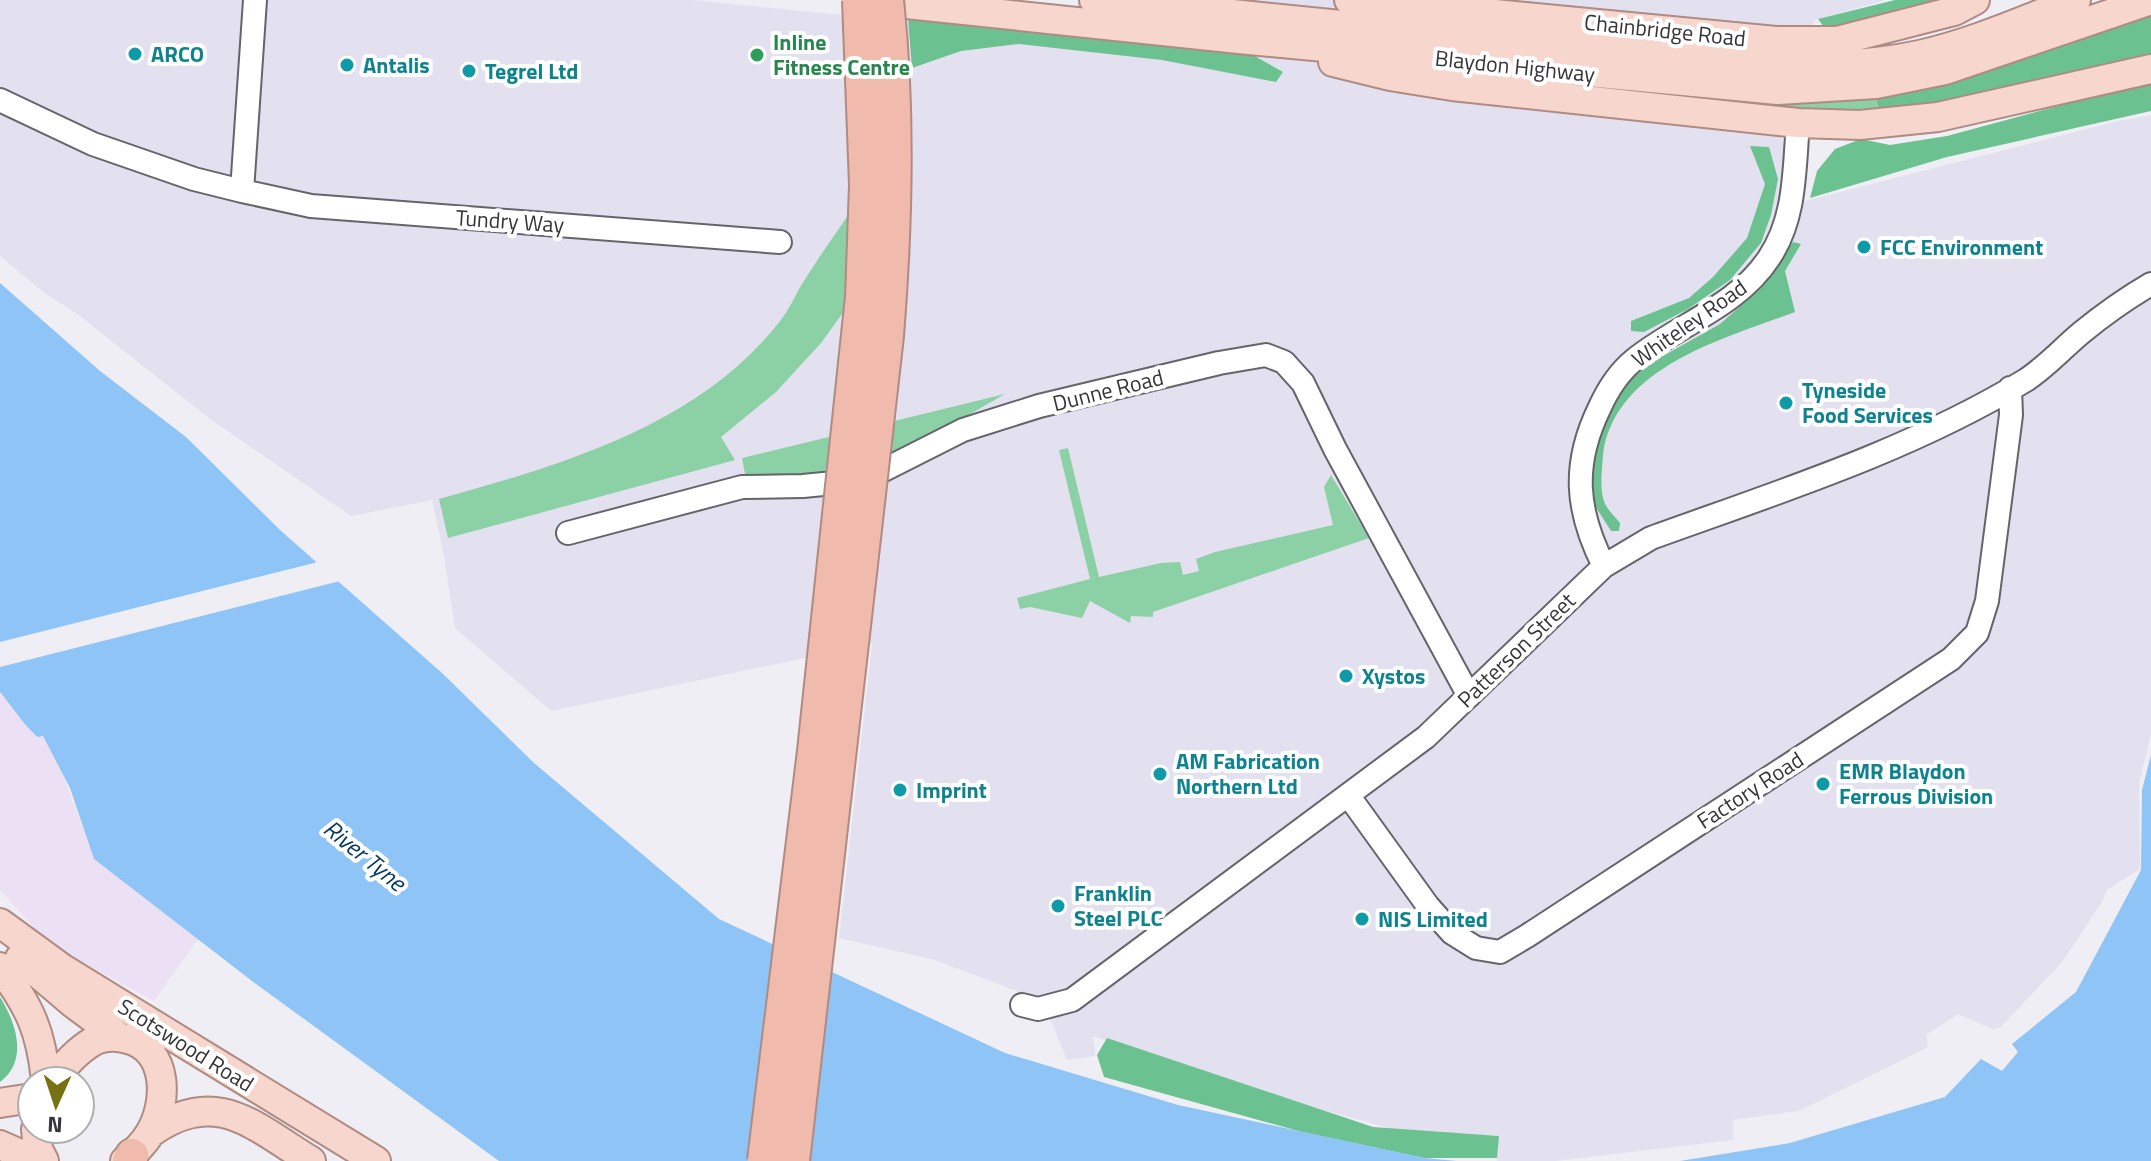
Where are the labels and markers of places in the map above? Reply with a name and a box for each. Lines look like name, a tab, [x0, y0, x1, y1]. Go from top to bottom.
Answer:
place label: Inline Fitness Centre	[773, 25, 910, 84]
place label: ARCO	[151, 37, 204, 71]
marker: ARCO	[126, 45, 144, 63]
marker: Inline Fitness Centre	[748, 46, 766, 64]
place label: Antalis	[363, 48, 430, 82]
place label: Tegrel Ltd	[485, 54, 578, 88]
marker: Antalis	[338, 56, 356, 74]
marker: Tegrel Ltd	[460, 62, 478, 80]
place label: FCC Environment	[1880, 230, 2043, 264]
marker: FCC Environment	[1855, 238, 1873, 256]
place label: Tyneside Food Services	[1802, 373, 1933, 432]
marker: Tyneside Food Services	[1777, 394, 1795, 412]
place label: Xystos	[1362, 659, 1425, 693]
marker: Xystos	[1337, 667, 1355, 685]
place label: AM Fabrication Northern Ltd	[1176, 744, 1320, 803]
place label: EMR Blaydon Ferrous Division	[1839, 754, 1993, 813]
marker: AM Fabrication Northern Ltd	[1151, 765, 1169, 783]
place label: Imprint	[916, 773, 987, 807]
marker: EMR Blaydon Ferrous Division	[1814, 775, 1832, 793]
marker: Imprint	[891, 781, 909, 799]
place label: Franklin Steel PLC	[1074, 876, 1162, 935]
marker: Franklin Steel PLC	[1049, 897, 1067, 915]
place label: NIS Limited	[1378, 902, 1488, 936]
marker: NIS Limited	[1353, 910, 1371, 928]

